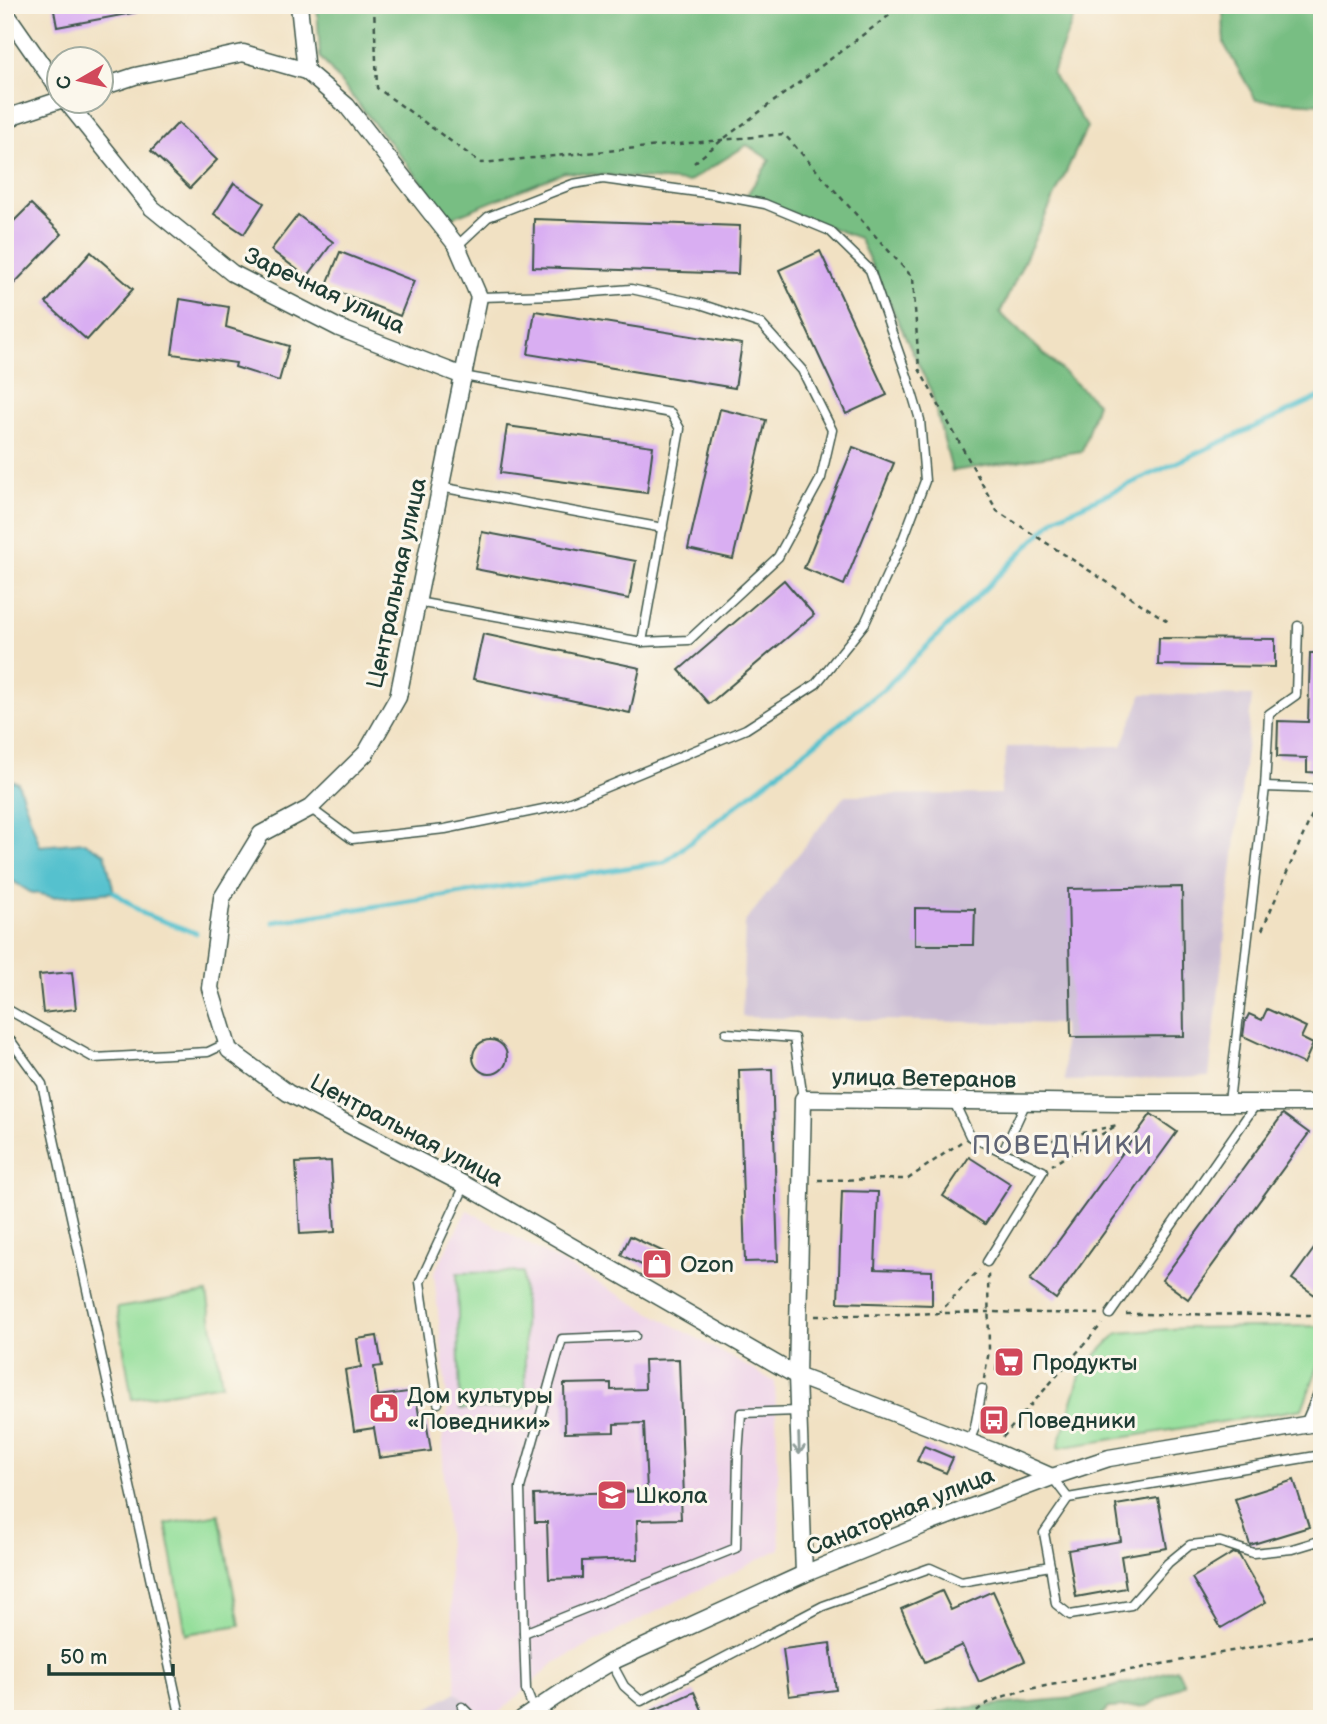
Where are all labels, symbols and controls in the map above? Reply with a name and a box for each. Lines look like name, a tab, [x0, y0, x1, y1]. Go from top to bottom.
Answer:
north arrow	[46, 46, 116, 116]
text: С	[52, 74, 77, 91]
street label: Заречная улица	[240, 241, 410, 341]
street label: Центральная улица	[361, 475, 433, 691]
street label: улица Ветеранов	[832, 1063, 1016, 1095]
street label: Центральная улица	[305, 1068, 508, 1194]
district label: ПОВЕДНИКИ	[972, 1131, 1154, 1162]
shop icon: Ozon	[640, 1247, 674, 1281]
place label: Ozon	[680, 1251, 734, 1279]
supermarket icon: Продукты	[992, 1345, 1026, 1379]
place label: Продукты	[1032, 1349, 1138, 1377]
place label: Дом культуры «Поведники»	[407, 1382, 553, 1436]
public building icon: Дом культуры «Поведники»	[367, 1391, 401, 1425]
bus stop icon: Поведники	[977, 1403, 1011, 1437]
place label: Поведники	[1017, 1407, 1136, 1435]
one-way arrow	[793, 1432, 806, 1455]
street label: Санаторная улица	[802, 1461, 999, 1562]
school or university icon: Школа	[595, 1478, 629, 1512]
place label: Школа	[635, 1482, 708, 1510]
scale bar	[49, 1633, 173, 1677]
text: 50 m	[60, 1645, 107, 1670]

